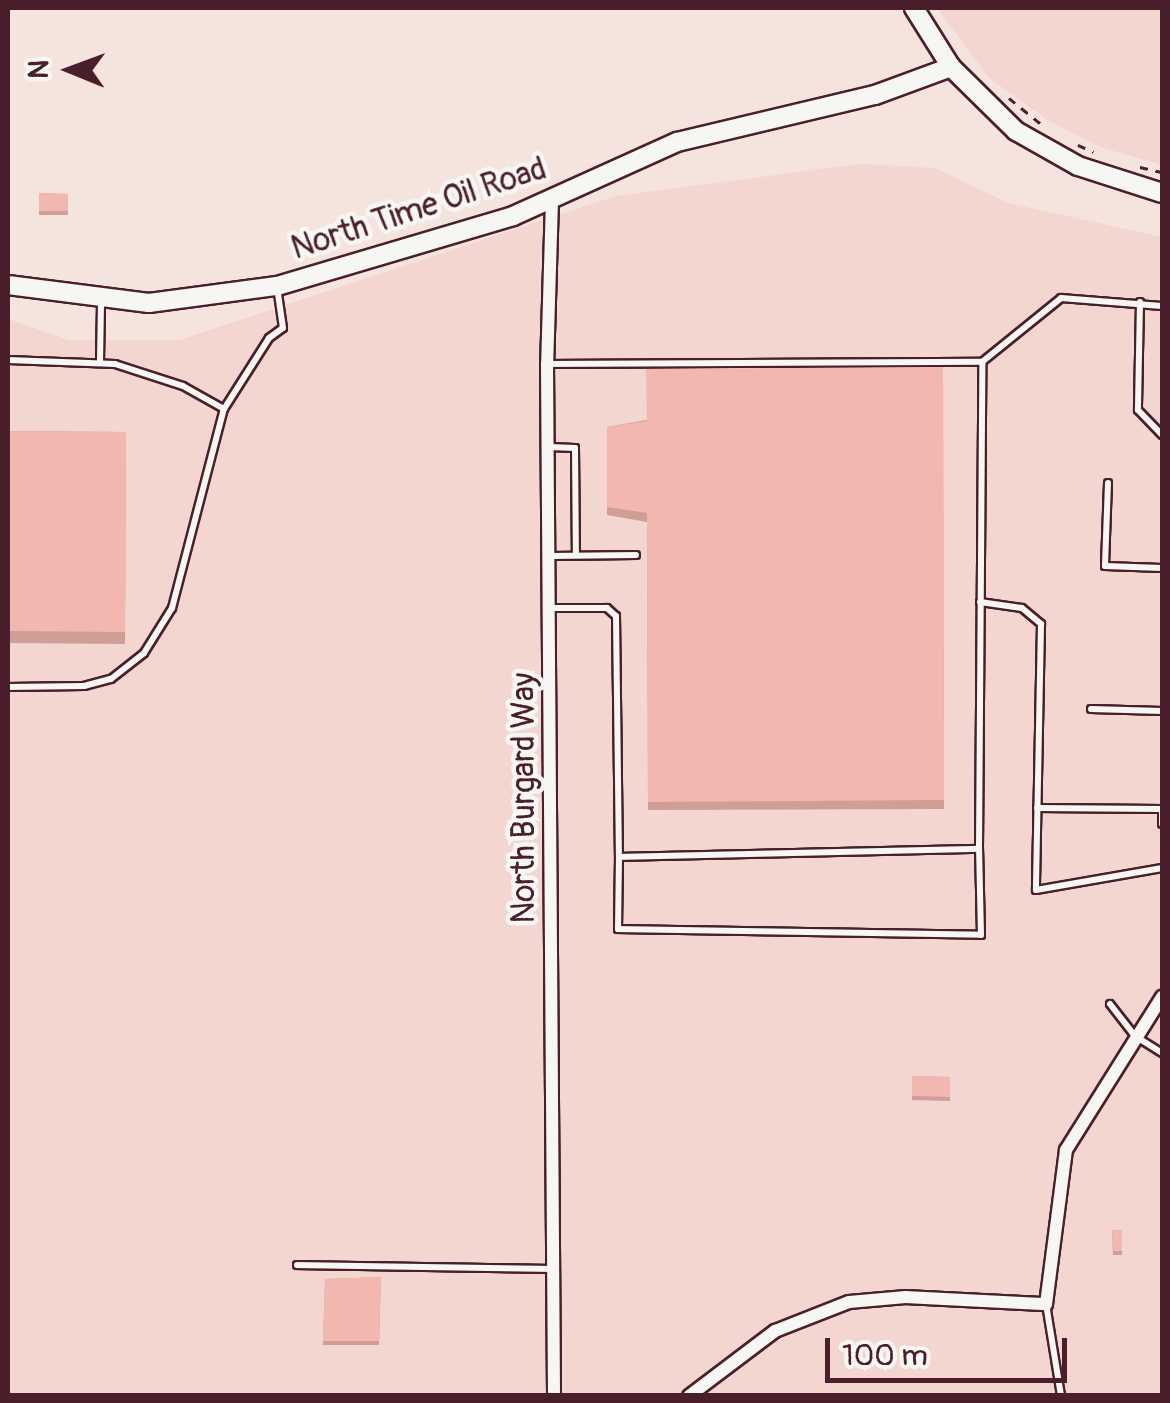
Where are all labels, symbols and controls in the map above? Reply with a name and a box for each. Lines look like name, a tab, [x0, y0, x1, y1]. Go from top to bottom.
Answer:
north arrow	[20, 20, 120, 120]
text: N	[22, 60, 57, 79]
street label: North Time Oil Road	[287, 150, 551, 268]
street label: North Burgard Way	[505, 673, 543, 923]
scale bar	[830, 1318, 1072, 1380]
text: 100 m	[842, 1337, 928, 1374]

